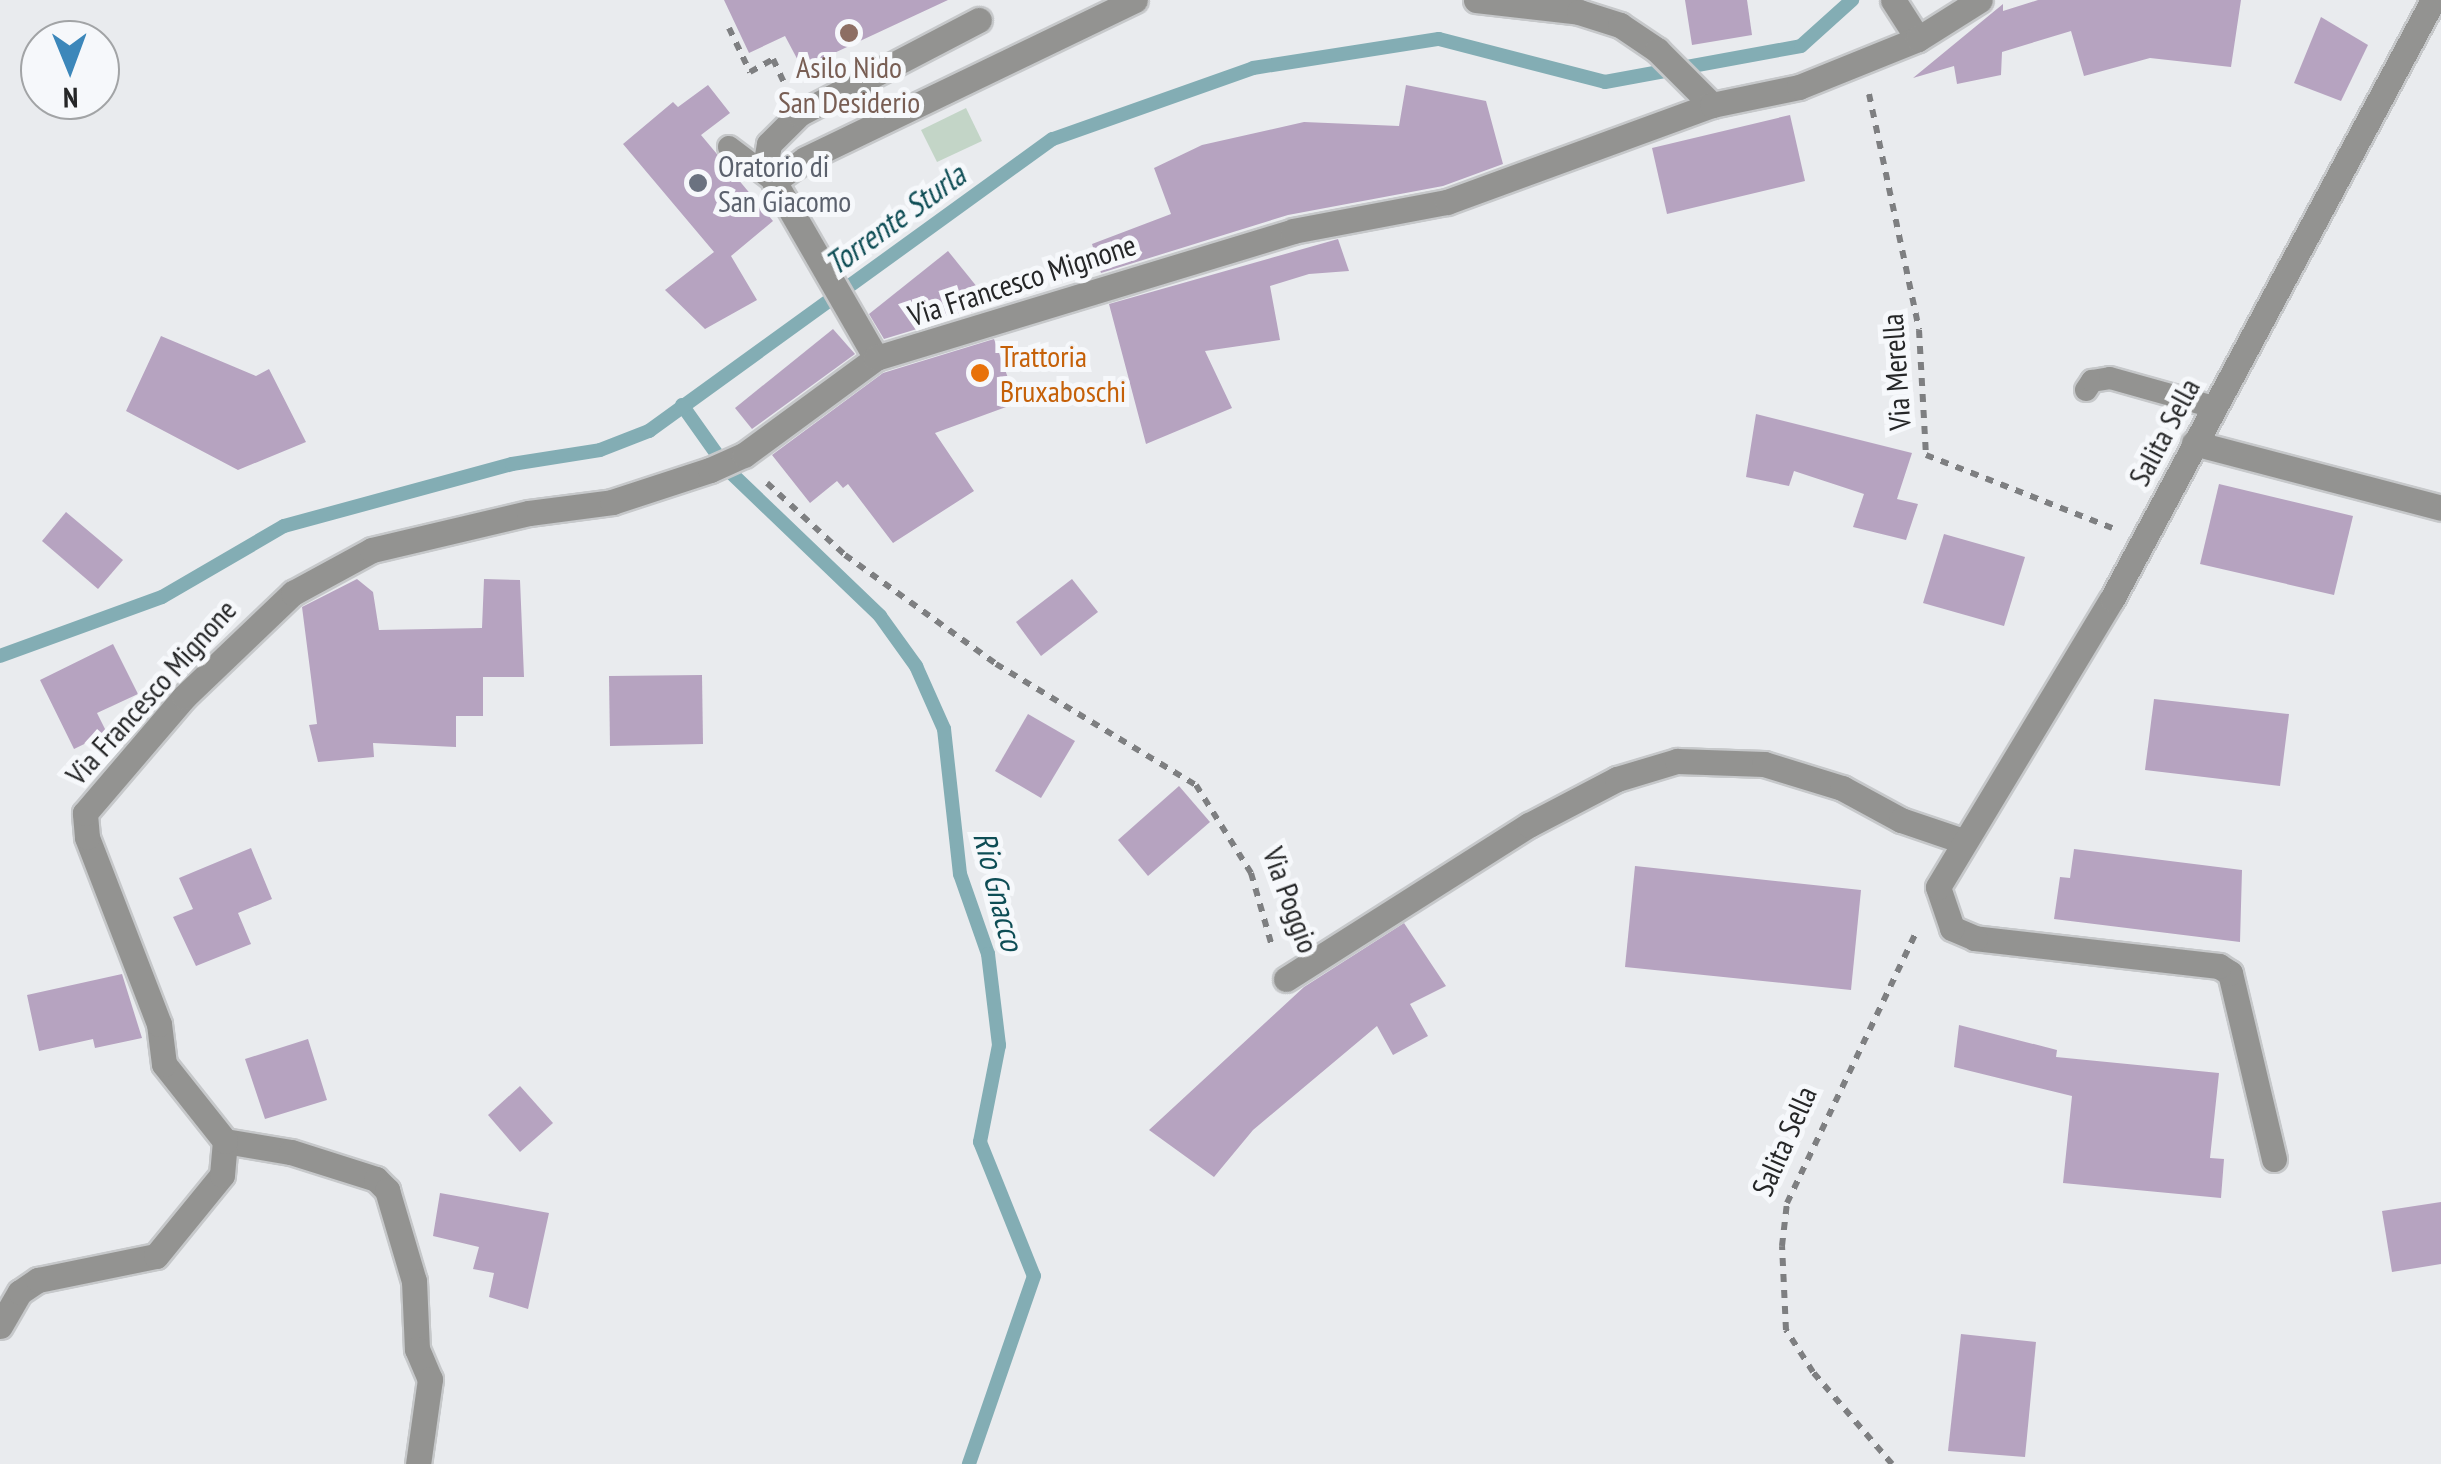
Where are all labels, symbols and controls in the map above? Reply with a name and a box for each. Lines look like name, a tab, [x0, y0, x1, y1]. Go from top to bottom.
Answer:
north arrow	[20, 20, 120, 120]
marker: Asilo Nido San Desiderio	[838, 22, 860, 44]
place label: Asilo Nido San Desiderio	[778, 49, 920, 120]
text: N	[63, 80, 78, 117]
place label: Oratorio di San Giacomo	[718, 148, 851, 218]
water label: Torrente Sturla	[818, 155, 972, 283]
marker: Oratorio di San Giacomo	[687, 172, 709, 194]
street label: Via Francesco Mignone	[904, 226, 1140, 334]
street label: Via Merella	[1874, 312, 1918, 432]
place label: Trattoria Bruxaboschi	[1000, 338, 1126, 408]
marker: Trattoria Bruxaboschi	[969, 362, 991, 384]
street label: Salita Sella	[2121, 372, 2207, 492]
street label: Via Francesco Mignone	[58, 592, 244, 792]
water label: Rio Gnacco	[966, 828, 1032, 954]
street label: Via Poggio	[1255, 842, 1327, 958]
street label: Salita Sella	[1744, 1081, 1824, 1201]

